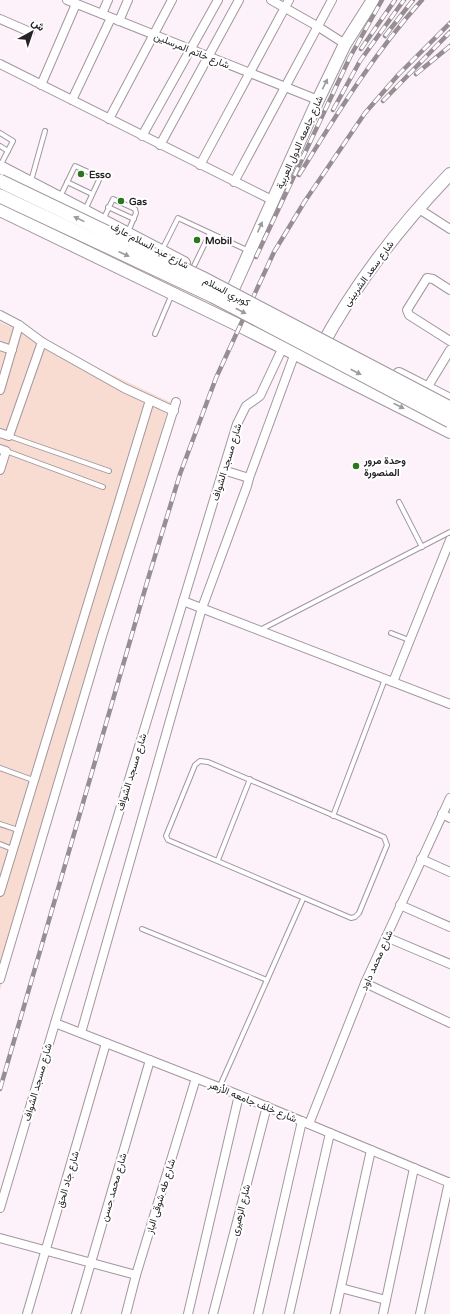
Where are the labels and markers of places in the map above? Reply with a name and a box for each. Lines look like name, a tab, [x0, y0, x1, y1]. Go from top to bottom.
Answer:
marker: Esso	[76, 169, 86, 179]
place label: Esso	[89, 169, 111, 181]
marker: Gas	[116, 196, 126, 206]
place label: Gas	[129, 196, 147, 208]
marker: Mobil	[192, 235, 202, 245]
place label: Mobil	[205, 235, 232, 247]
place label: وحدة مرور المنصورة	[363, 455, 406, 479]
marker: وحدة مرور المنصورة	[351, 461, 361, 471]

